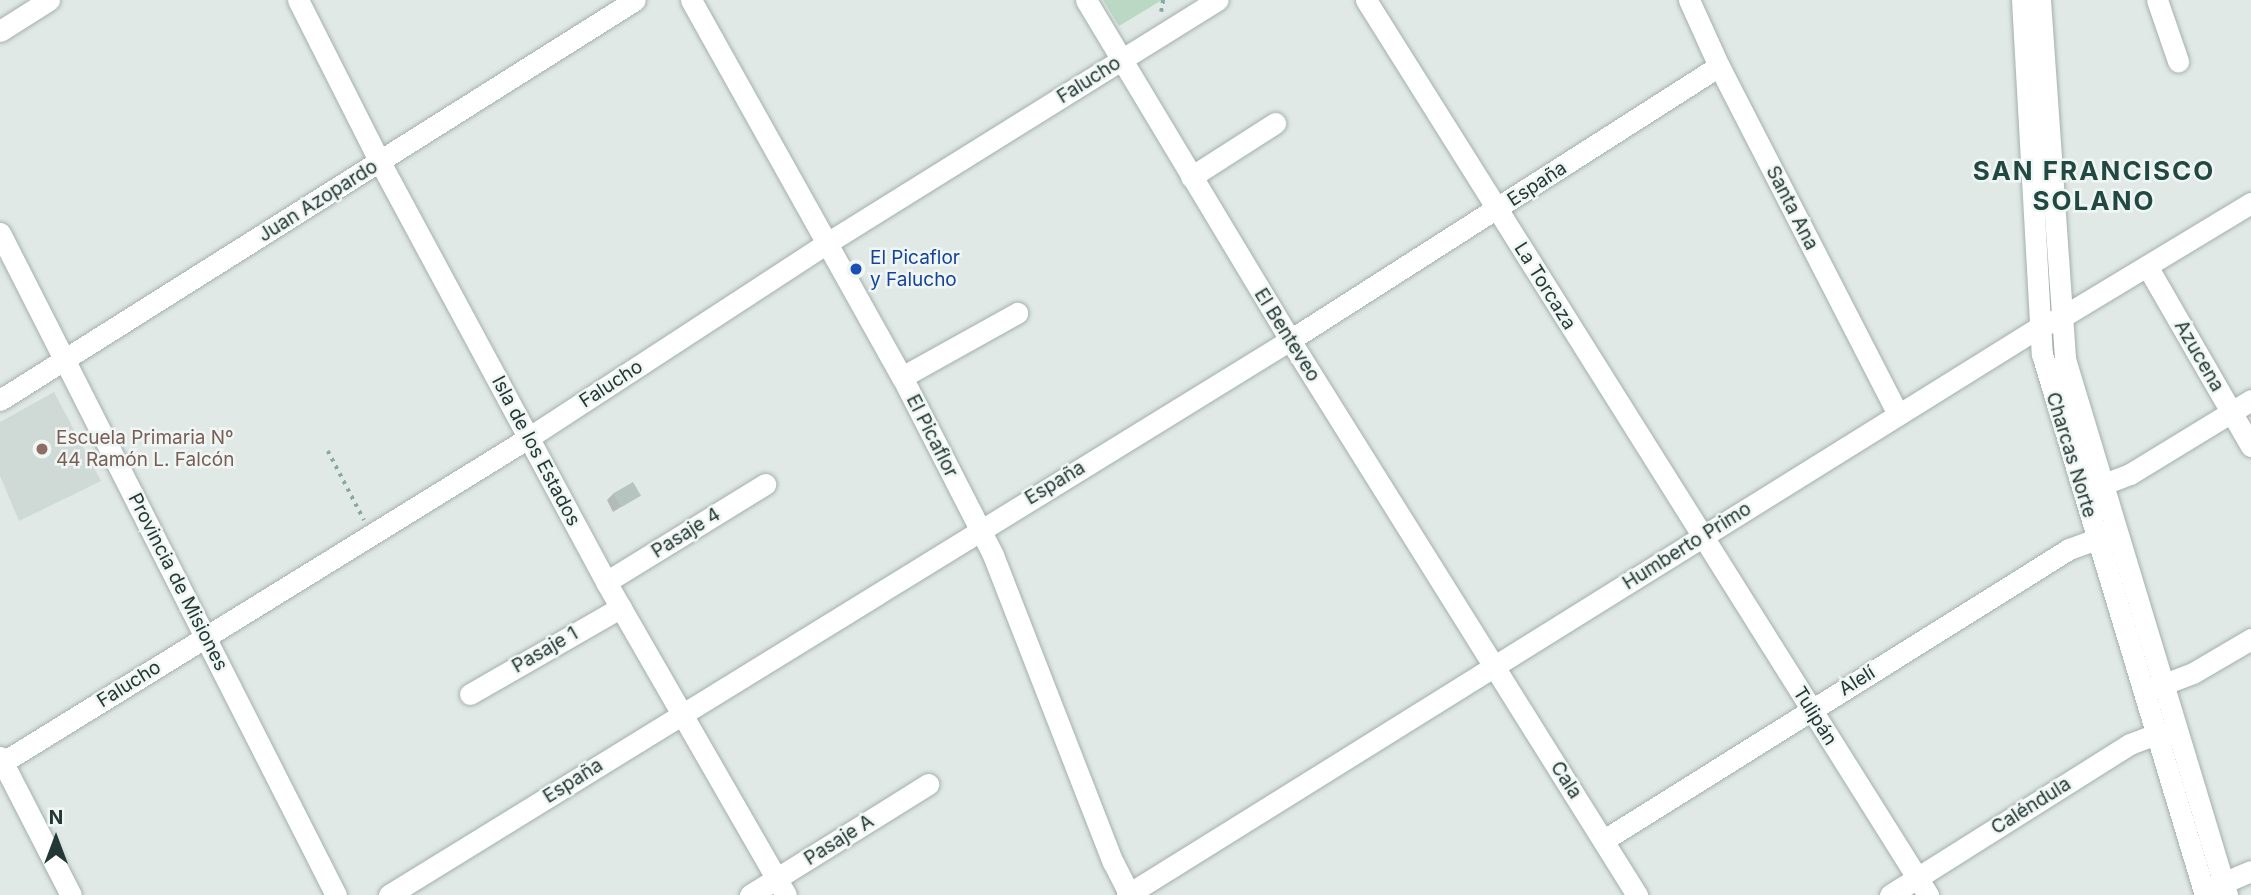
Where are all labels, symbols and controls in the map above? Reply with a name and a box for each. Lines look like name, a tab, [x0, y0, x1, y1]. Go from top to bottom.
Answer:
street label: Falucho	[1053, 52, 1125, 108]
street label: Juan Azopardo	[254, 155, 382, 247]
district label: SAN FRANCISCO SOLANO	[1974, 155, 2214, 216]
street label: España	[1503, 157, 1571, 211]
street label: Santa Ana	[1761, 162, 1823, 254]
street label: La Torcaza	[1509, 238, 1581, 334]
place label: El Picaflor y Falucho	[870, 247, 960, 291]
marker: El Picaflor y Falucho	[848, 261, 864, 277]
street label: El Benteveo	[1249, 284, 1325, 386]
street label: Azucena	[2169, 316, 2229, 396]
street label: Falucho	[575, 355, 647, 413]
street label: Isla de los Estados	[487, 372, 585, 530]
street label: Charcas Norte	[2041, 390, 2101, 520]
street label: El Picaflor	[901, 391, 963, 481]
place label: Escuela Primaria Nº 44 Ramón L. Falcón	[56, 427, 234, 471]
marker: Escuela Primaria Nº 44 Ramón L. Falcón	[34, 441, 50, 457]
street label: España	[1021, 456, 1089, 510]
street label: Provincia de Misiones	[123, 489, 233, 675]
street label: Humberto Primo	[1619, 497, 1755, 595]
street label: Pasaje 4	[647, 503, 725, 563]
street label: Pasaje 1	[508, 622, 582, 678]
street label: Falucho	[93, 656, 165, 712]
street label: Alelí	[1835, 661, 1879, 701]
street label: Tulipán	[1788, 682, 1842, 750]
street label: España	[539, 754, 607, 808]
street label: Cala	[1546, 757, 1586, 803]
street label: Caléndula	[1987, 773, 2075, 839]
north arrow	[21, 804, 91, 874]
text: N	[49, 806, 63, 829]
street label: Pasaje A	[800, 810, 878, 870]

